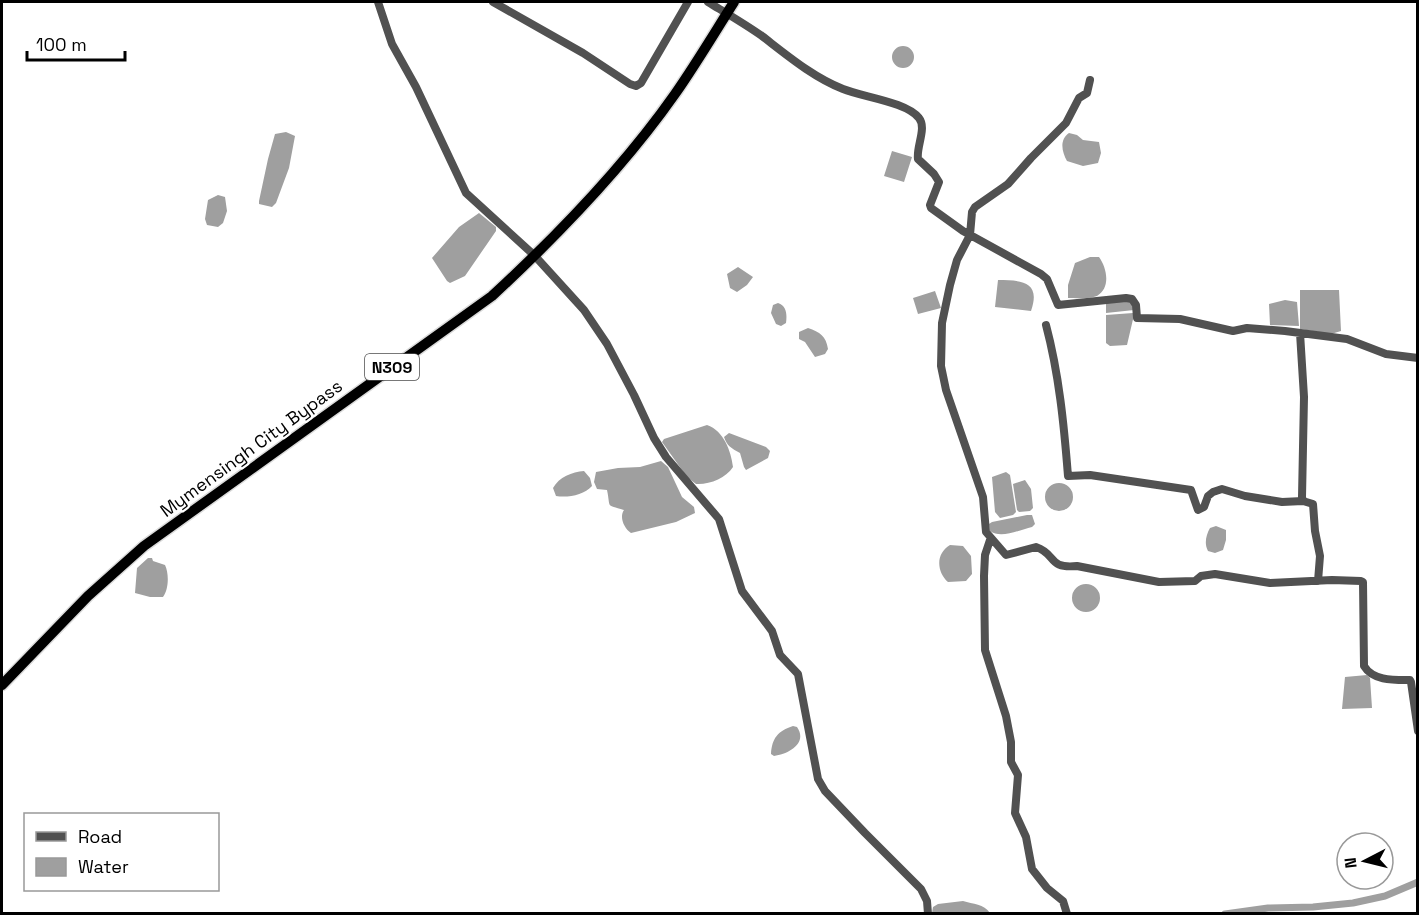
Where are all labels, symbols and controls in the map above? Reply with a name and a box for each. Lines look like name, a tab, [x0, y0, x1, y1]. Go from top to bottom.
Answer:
scale bar	[27, 24, 124, 62]
text: 100 m	[36, 33, 87, 56]
road number: N309	[365, 354, 419, 380]
street label: Mymensingh City Bypass	[155, 374, 347, 522]
legend	[24, 813, 219, 891]
text: Road	[78, 825, 122, 848]
north arrow	[1335, 831, 1395, 891]
text: Water	[78, 855, 129, 878]
text: N	[1340, 856, 1362, 869]

